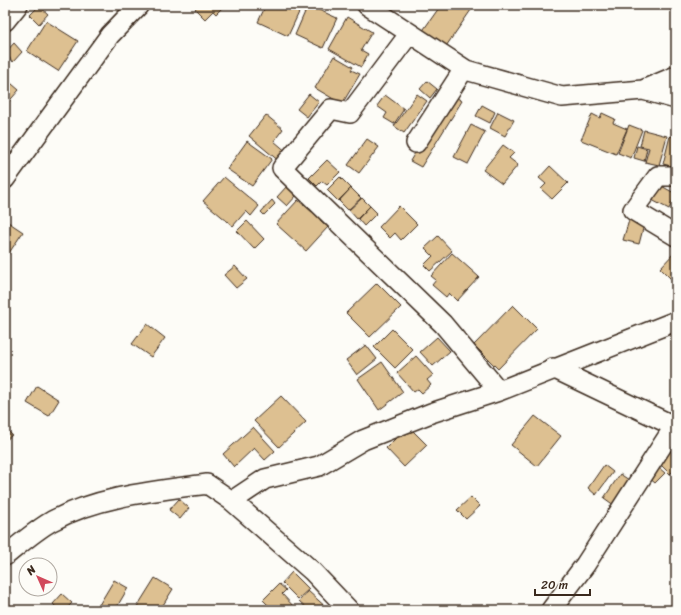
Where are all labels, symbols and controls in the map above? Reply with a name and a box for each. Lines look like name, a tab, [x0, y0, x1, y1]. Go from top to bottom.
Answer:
north arrow	[18, 557, 58, 597]
text: N	[21, 561, 41, 580]
scale bar	[535, 571, 590, 597]
text: 20 m	[541, 574, 568, 596]

